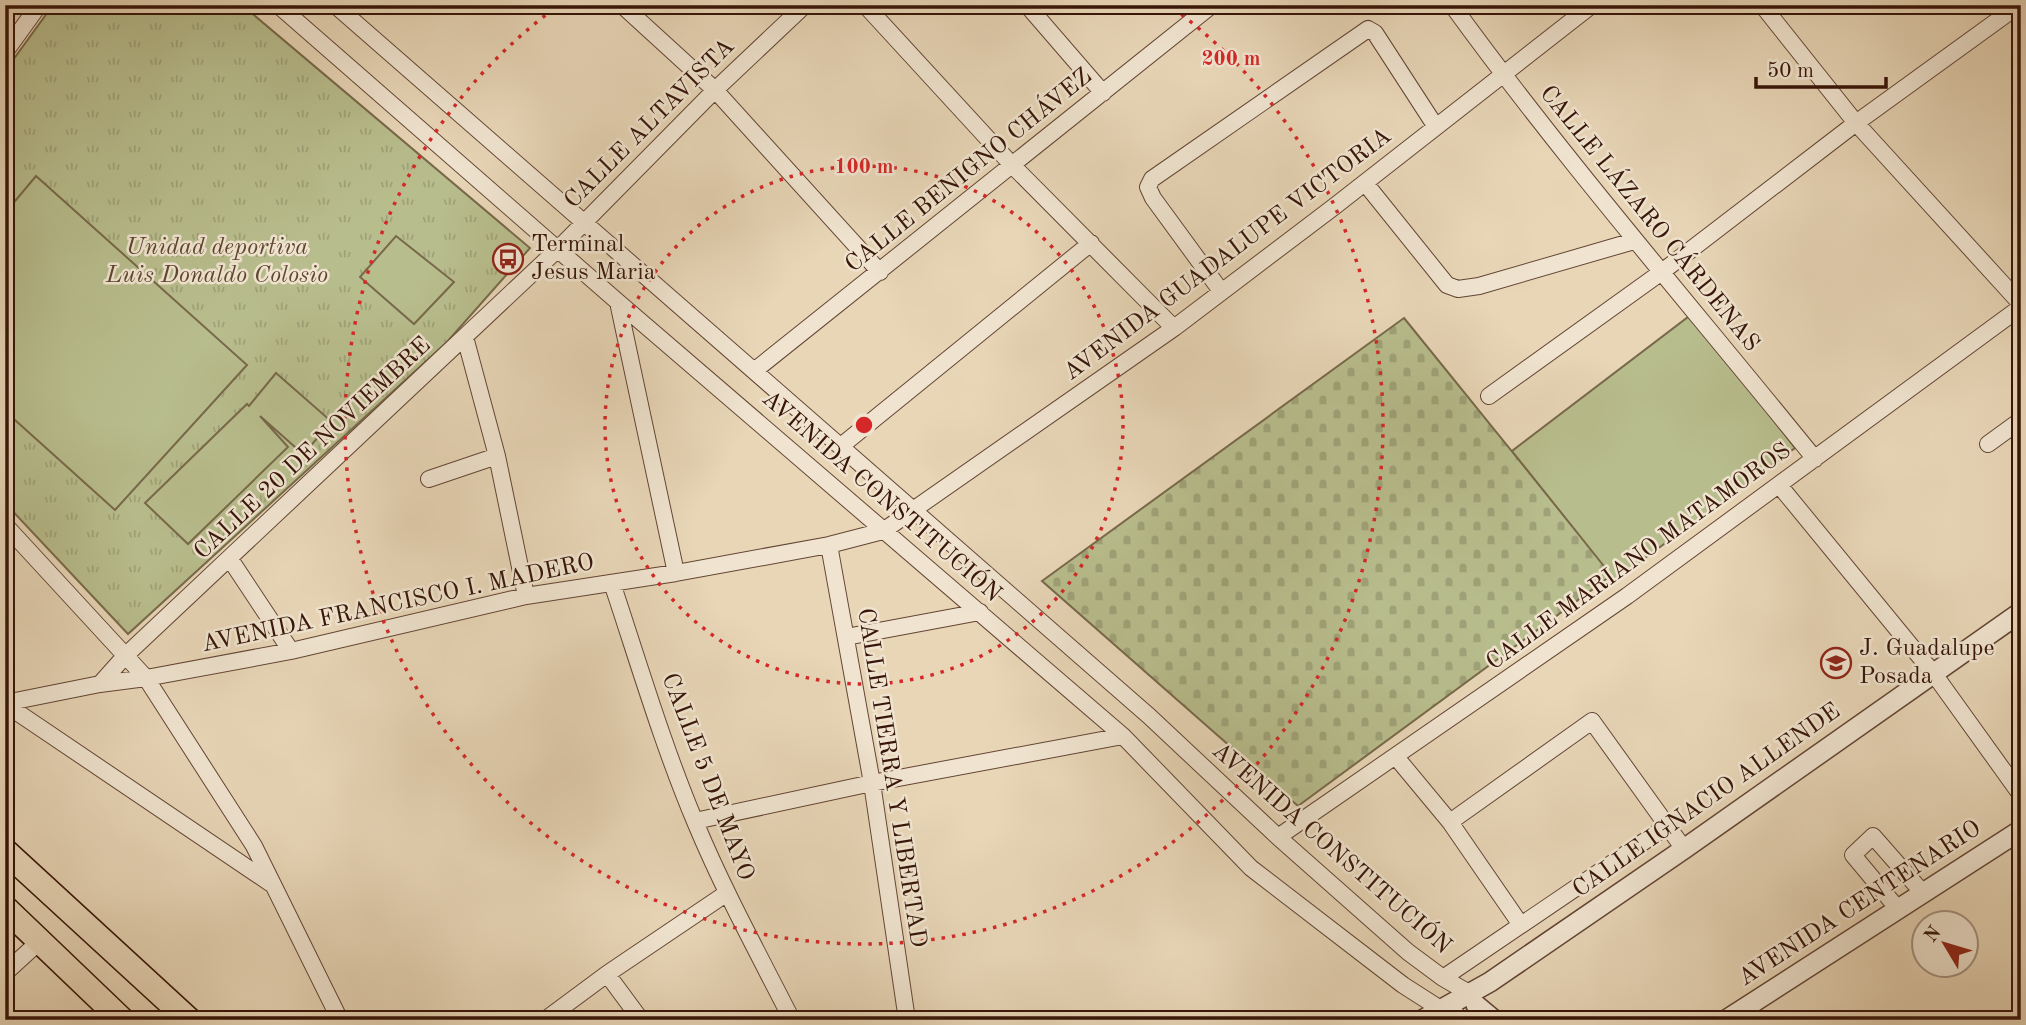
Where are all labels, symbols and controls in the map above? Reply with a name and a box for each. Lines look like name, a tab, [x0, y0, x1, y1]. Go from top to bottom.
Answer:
street label: CALLE ALTAVISTA	[561, 35, 739, 213]
scale bar	[1756, 46, 1886, 90]
text: 200 m	[1201, 49, 1261, 70]
street label: CALLE BENIGNO CHÁVEZ	[839, 61, 1097, 278]
text: 50 m	[1767, 61, 1814, 82]
street label: CALLE LÁZARO CÁRDENAS	[1534, 79, 1767, 356]
street label: AVENIDA GUADALUPE VICTORIA	[1060, 124, 1396, 386]
text: 100 m	[834, 157, 894, 178]
place label: Terminal Jesus Maria	[531, 233, 656, 285]
park label: Unidad deportiva Luis Donaldo Colosio	[105, 236, 328, 288]
bus stop icon: Terminal Jesus Maria	[491, 242, 525, 276]
street label: CALLE 20 DE NOVIEMBRE	[190, 333, 436, 565]
street label: AVENIDA CONSTITUCIÓN	[757, 383, 1009, 607]
centre of rings	[852, 413, 876, 437]
street label: CALLE MARIANO MATAMOROS	[1482, 439, 1796, 675]
street label: AVENIDA FRANCISCO I. MADERO	[200, 551, 596, 657]
street label: CALLE TIERRA Y LIBERTAD	[852, 606, 930, 950]
place label: J. Guadalupe Posada	[1859, 637, 1995, 689]
school or university icon: J. Guadalupe Posada	[1819, 646, 1853, 680]
street label: CALLE 5 DE MAYO	[656, 670, 758, 884]
street label: CALLE IGNACIO ALLENDE	[1569, 699, 1845, 903]
street label: AVENIDA CONSTITUCIÓN	[1207, 735, 1459, 959]
street label: AVENIDA CENTENARIO	[1733, 815, 1987, 993]
north arrow	[1910, 909, 1980, 979]

